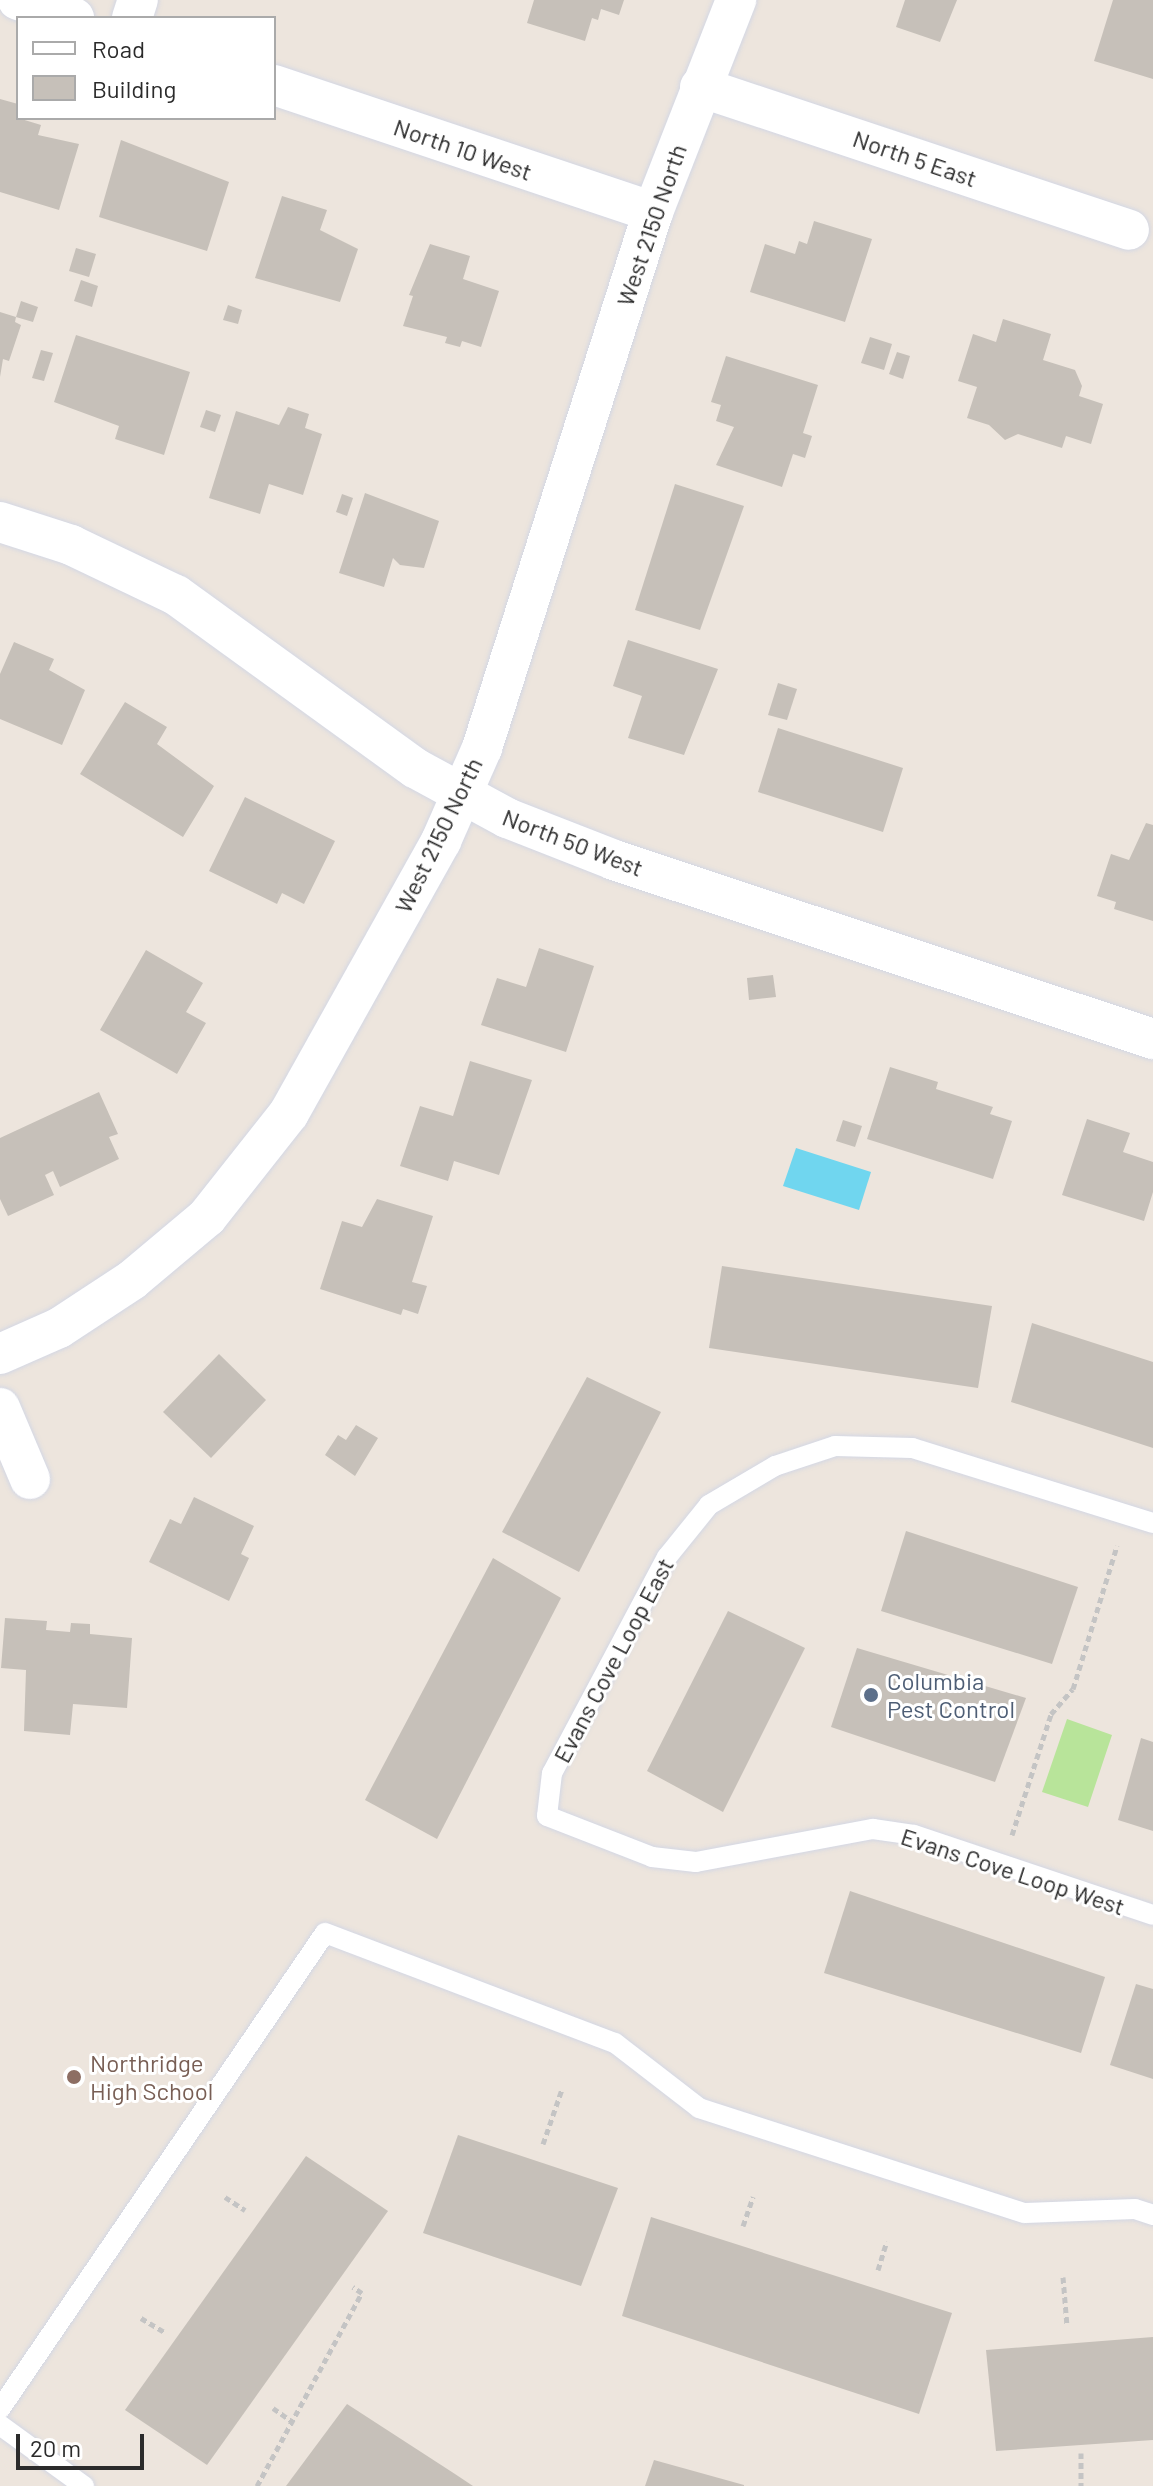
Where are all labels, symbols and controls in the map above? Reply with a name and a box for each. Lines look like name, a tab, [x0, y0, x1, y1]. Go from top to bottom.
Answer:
legend	[16, 16, 276, 120]
text: Road	[92, 34, 145, 63]
text: Building	[92, 74, 176, 103]
street label: North 10 West	[390, 112, 536, 186]
street label: North 5 East	[849, 123, 981, 193]
street label: West 2150 North	[610, 140, 692, 310]
street label: West 2150 North	[388, 753, 488, 917]
street label: North 50 West	[499, 802, 647, 882]
street label: Evans Cove Loop East	[547, 1553, 679, 1767]
place label: Columbia Pest Control	[887, 1667, 1015, 1723]
marker: Columbia Pest Control	[862, 1686, 880, 1704]
street label: Evans Cove Loop West	[898, 1821, 1128, 1921]
place label: Northridge High School	[90, 2049, 213, 2105]
marker: Northridge High School	[65, 2068, 83, 2086]
scale bar	[20, 2418, 148, 2468]
text: 20 m	[30, 2433, 81, 2462]

